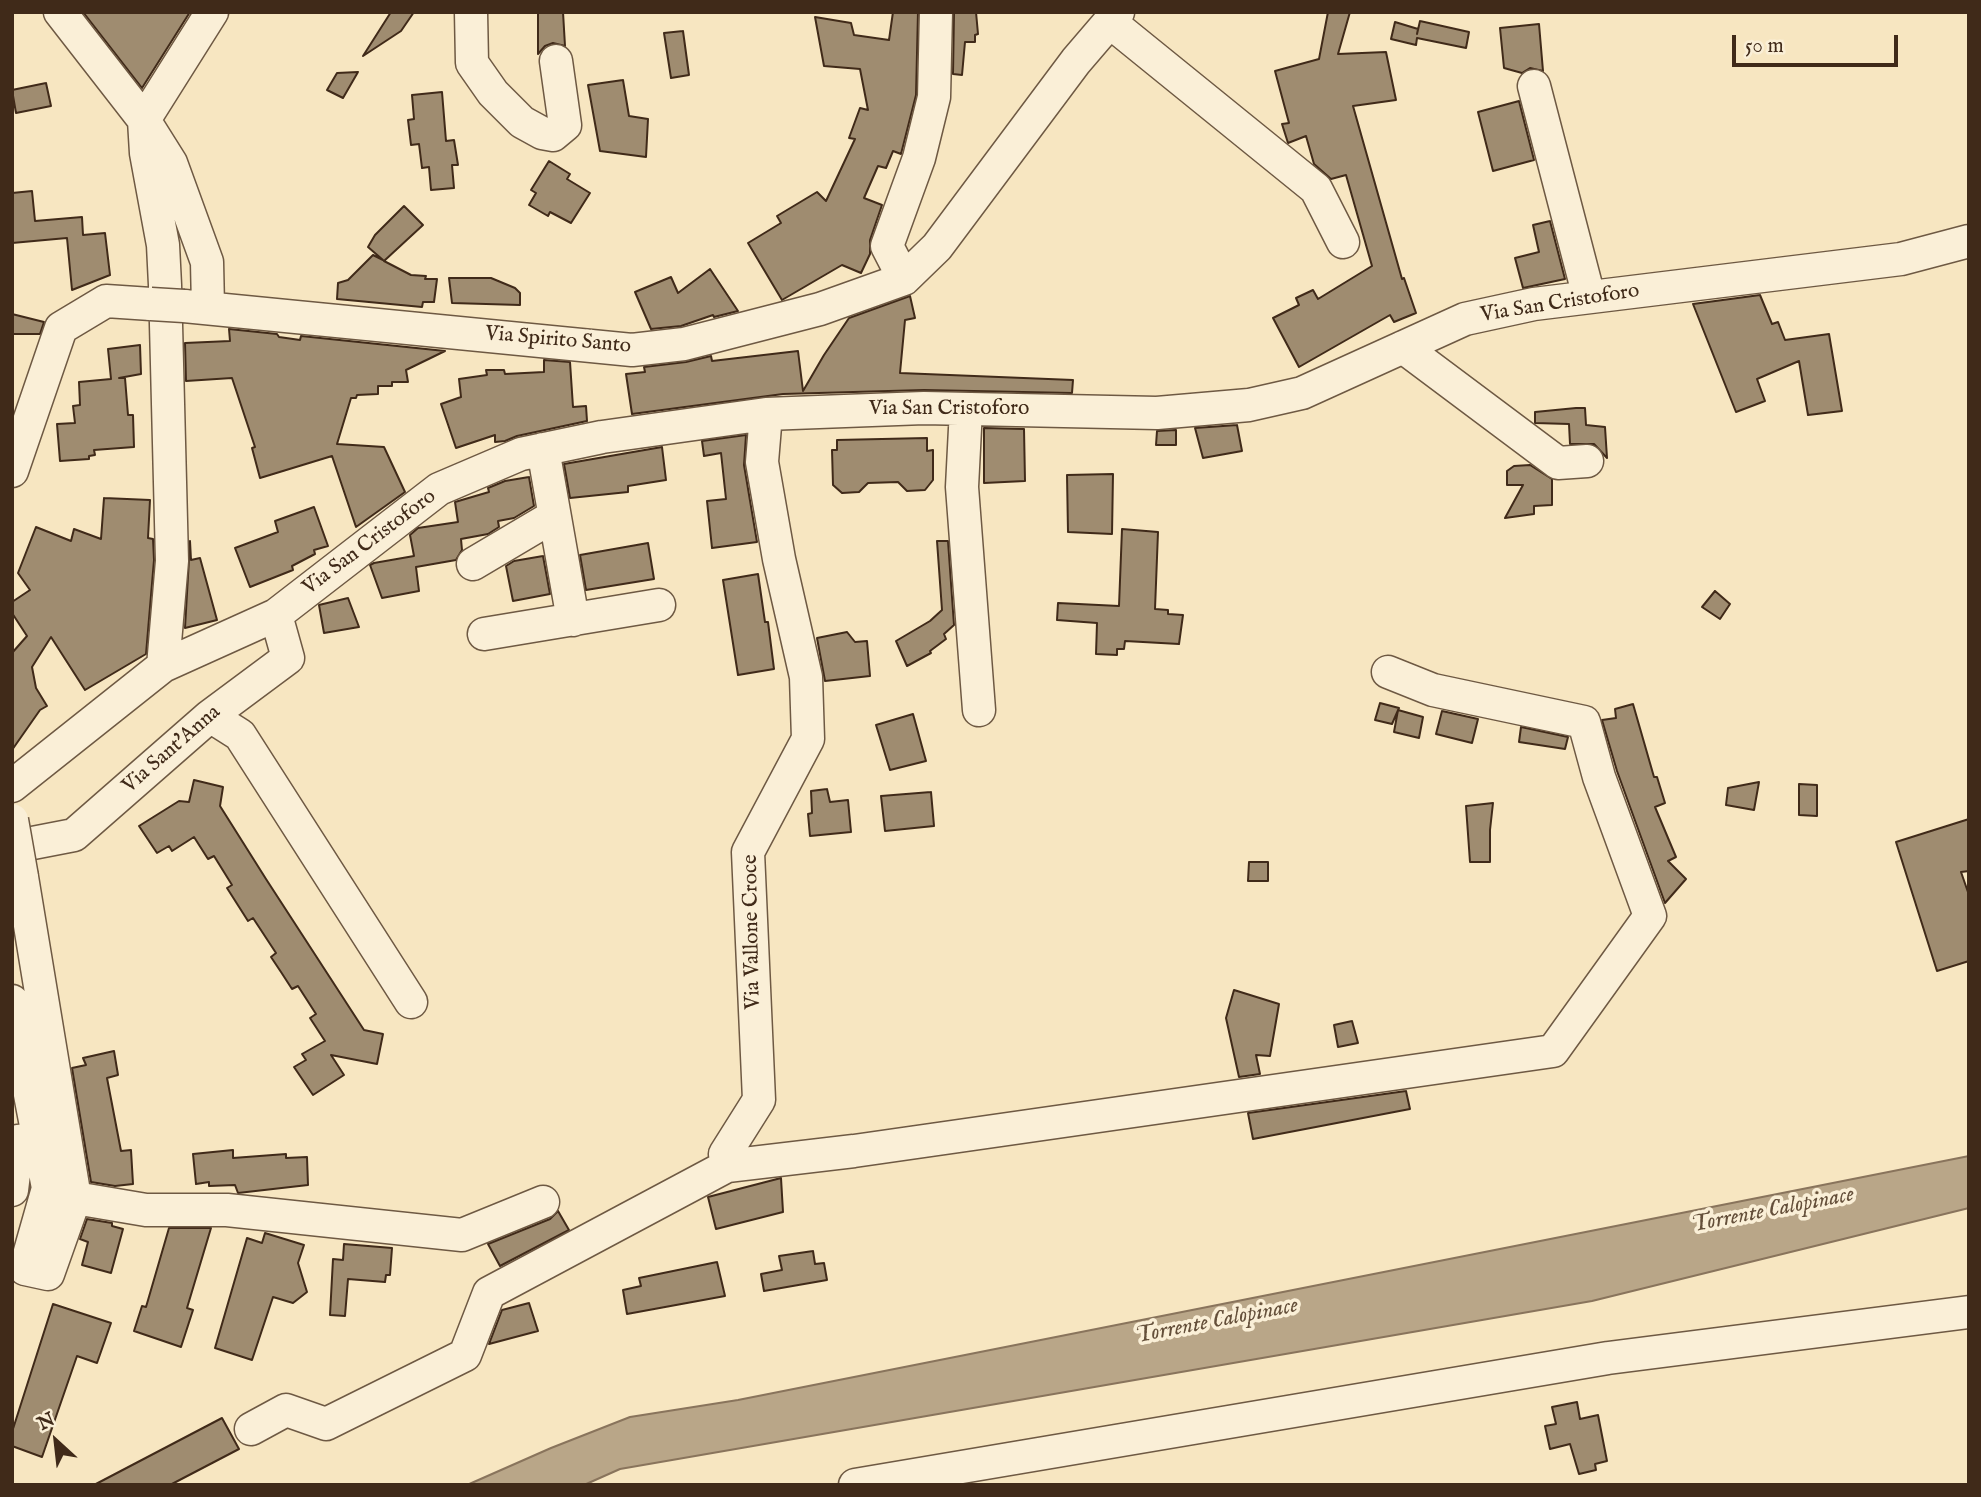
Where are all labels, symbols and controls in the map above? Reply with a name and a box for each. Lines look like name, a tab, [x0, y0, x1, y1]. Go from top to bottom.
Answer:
scale bar	[1736, 21, 1902, 65]
text: 50 m	[1745, 33, 1784, 60]
street label: Via San Cristoforo	[1479, 279, 1641, 329]
street label: Via Spirito Santo	[484, 322, 632, 360]
street label: Via San Cristoforo	[869, 397, 1029, 423]
street label: Via San Cristoforo	[298, 485, 442, 601]
street label: Via Sant'Anna	[118, 701, 226, 799]
street label: Via Vallone Croce	[739, 854, 767, 1010]
water label: Torrente Calopinace	[1690, 1182, 1856, 1240]
water label: Torrente Calopinace	[1134, 1293, 1300, 1351]
north arrow	[21, 1406, 91, 1476]
text: N	[34, 1408, 59, 1437]

